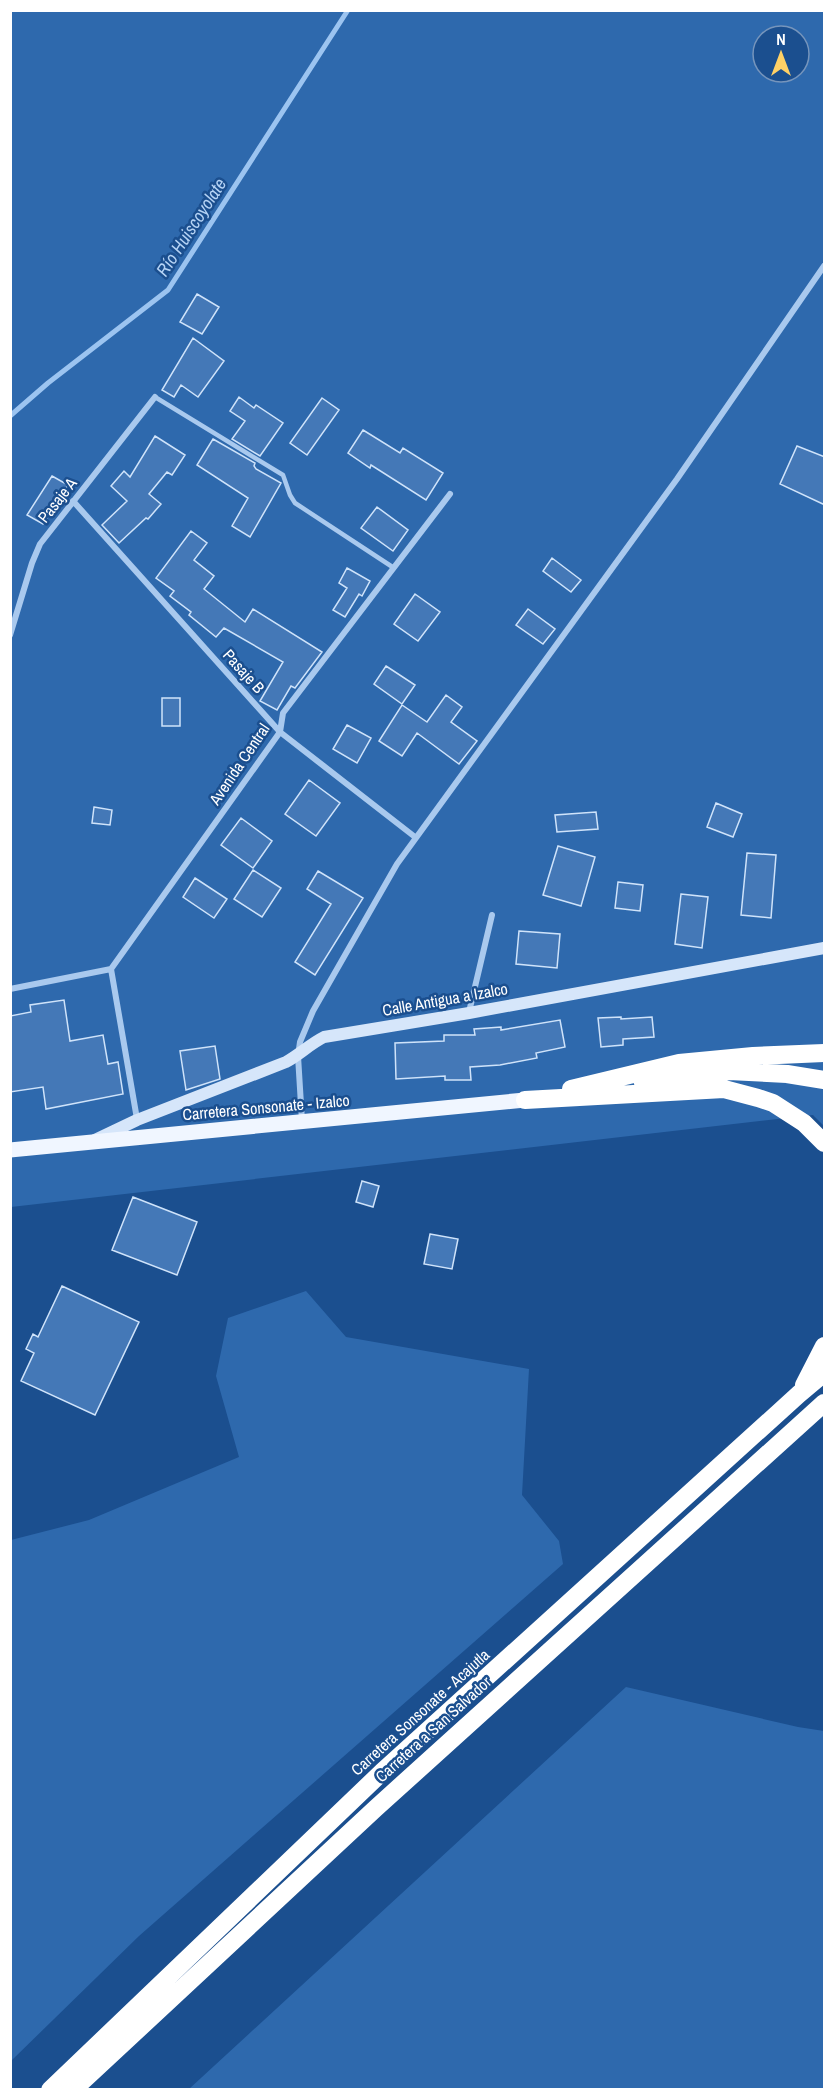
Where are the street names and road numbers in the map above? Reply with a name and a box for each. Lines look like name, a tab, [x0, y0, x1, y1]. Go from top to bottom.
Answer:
street label: Pasaje A	[32, 473, 82, 527]
street label: Pasaje B	[218, 644, 270, 698]
street label: Avenida Central	[203, 719, 274, 810]
street label: Calle Antigua a Izalco	[381, 977, 509, 1021]
street label: Carretera Sonsonate - Izalco	[181, 1089, 351, 1125]
street label: Carretera Sonsonate - Acajutla	[346, 1643, 495, 1780]
street label: Carretera a San Salvador	[370, 1671, 496, 1787]

